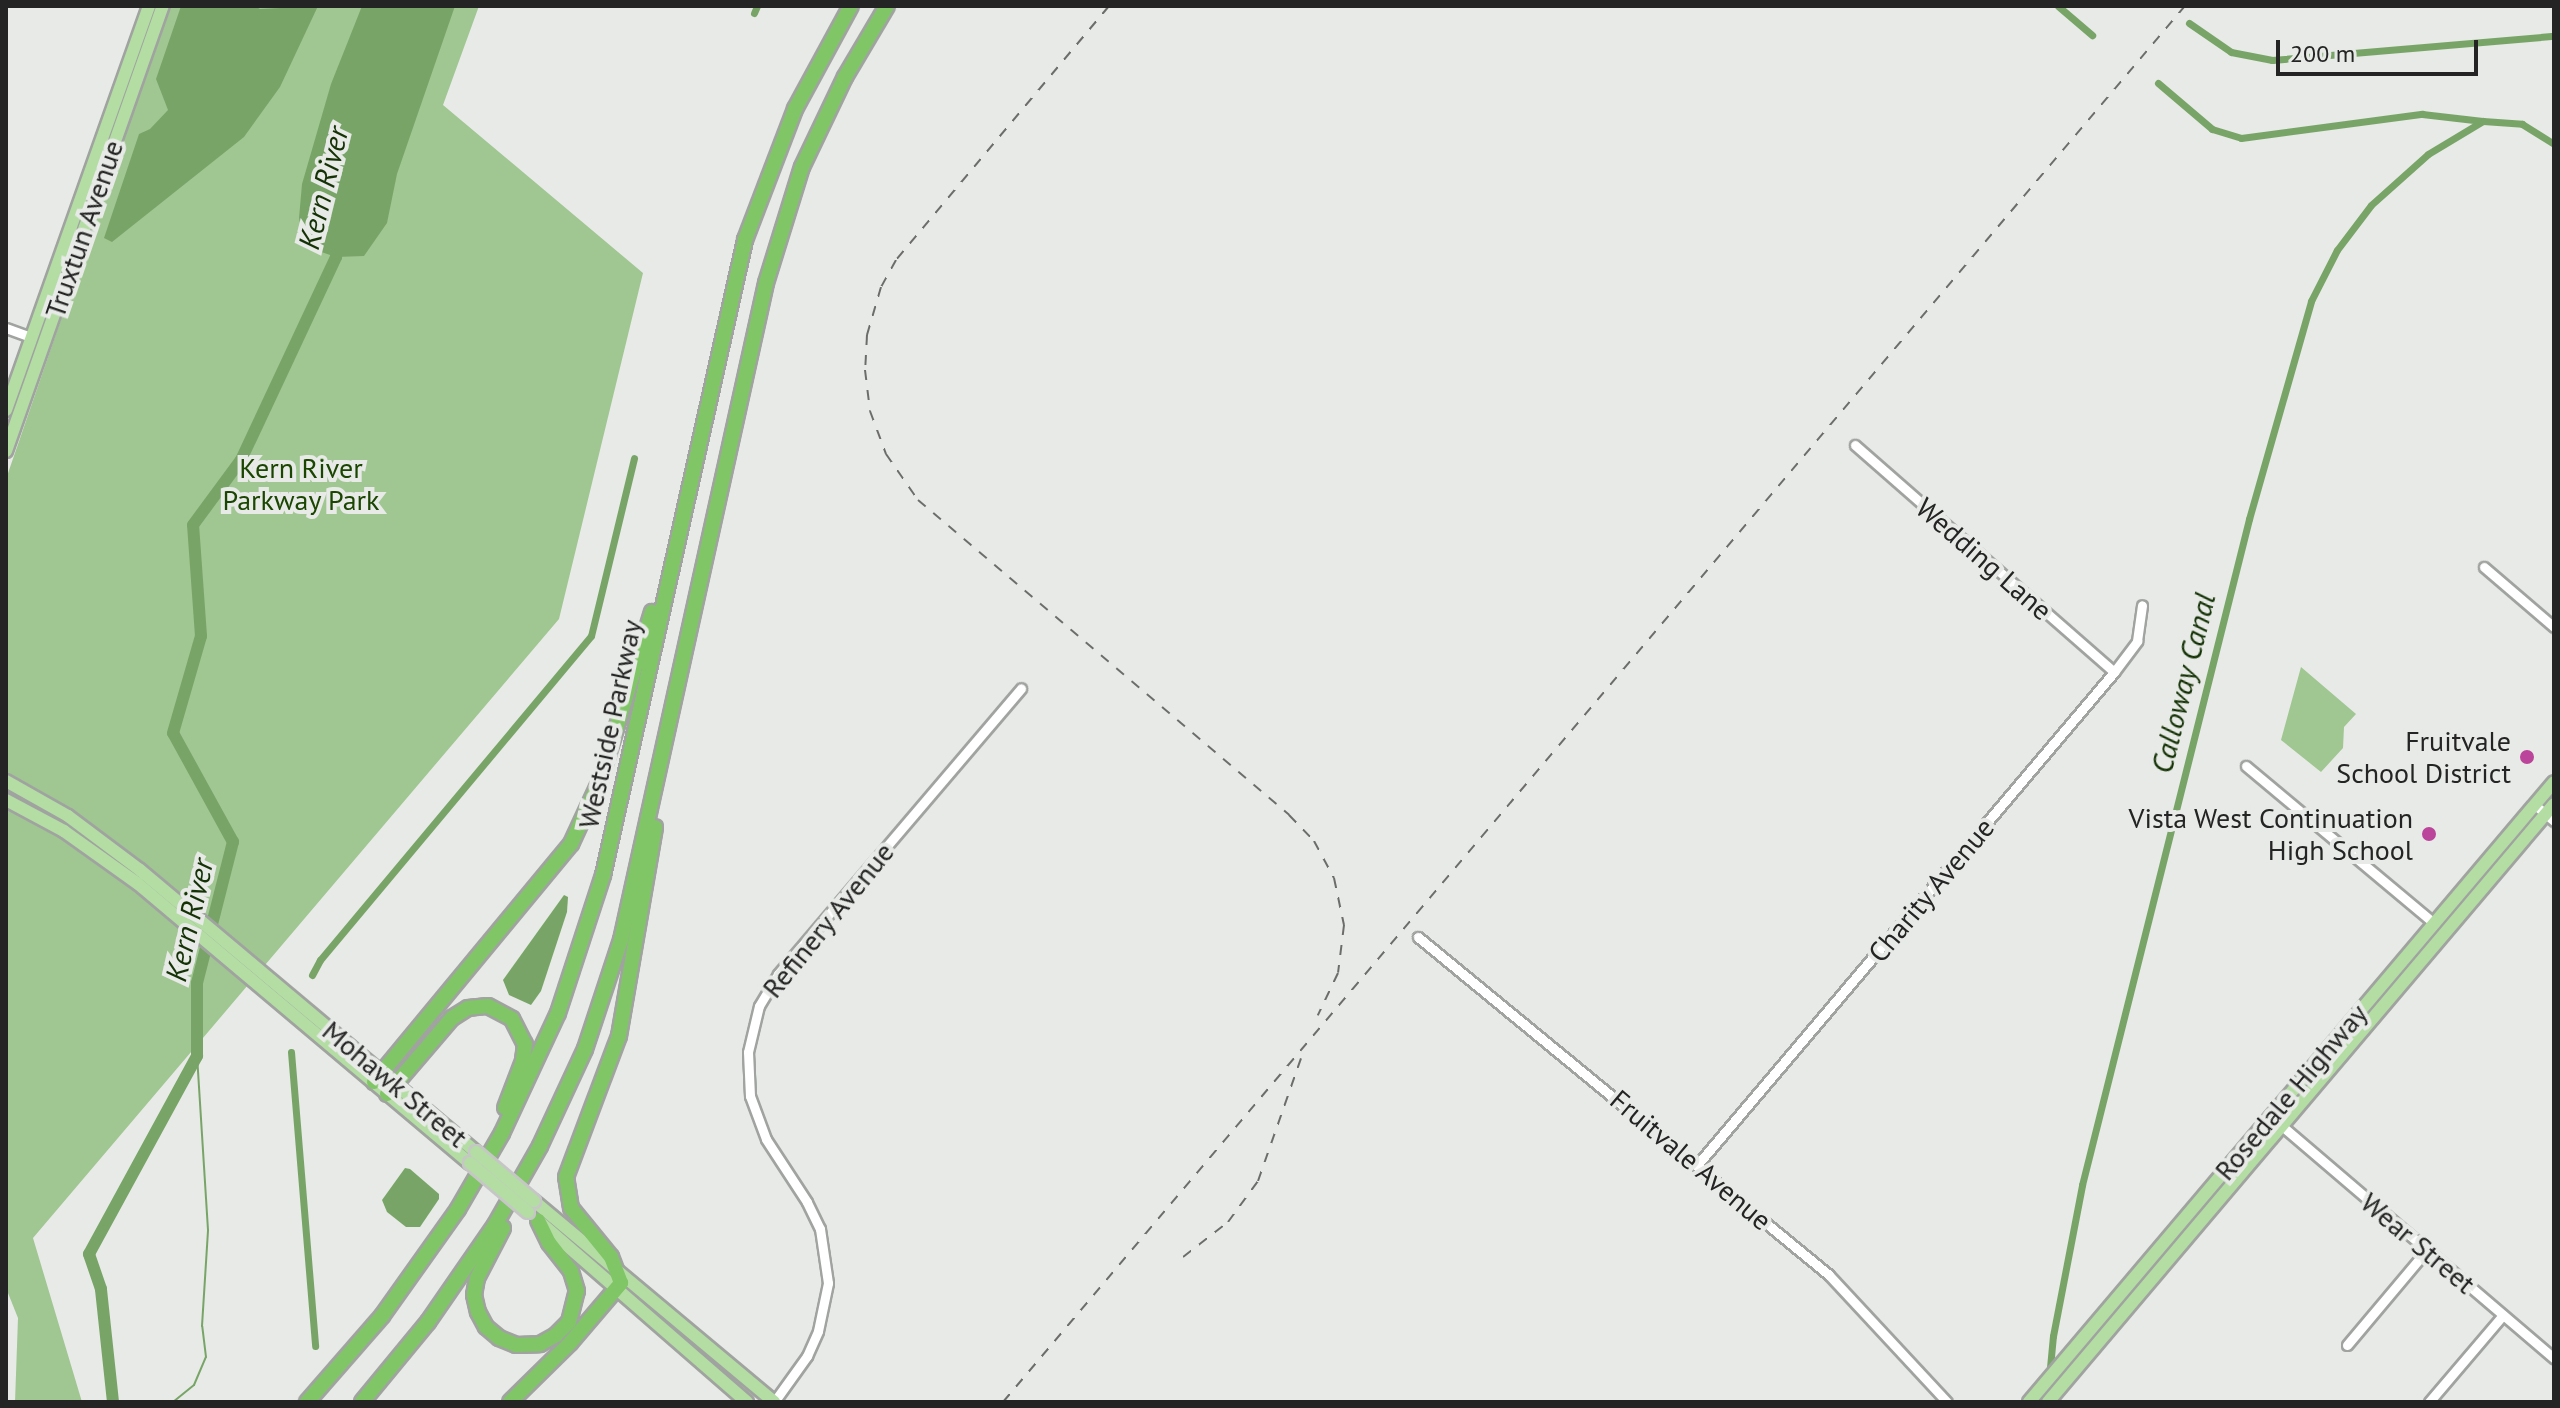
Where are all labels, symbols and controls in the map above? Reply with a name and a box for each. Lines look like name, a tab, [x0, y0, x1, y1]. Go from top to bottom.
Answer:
scale bar	[2280, 24, 2482, 74]
text: 200 m	[2290, 38, 2355, 69]
water label: Kern River	[290, 123, 356, 253]
street label: Truxtun Avenue	[38, 135, 130, 323]
park label: Kern River Parkway Park	[222, 451, 380, 517]
street label: Wedding Lane	[1909, 491, 2059, 627]
water label: Calloway Canal	[2143, 589, 2223, 777]
street label: Westside Parkway	[571, 617, 649, 831]
place label: Fruitvale School District	[2336, 724, 2511, 790]
marker: Fruitvale School District	[2518, 748, 2536, 766]
place label: Vista West Continuation High School	[2128, 801, 2413, 867]
street label: Charity Avenue	[1860, 810, 2002, 970]
marker: Vista West Continuation High School	[2420, 825, 2438, 843]
street label: Refinery Avenue	[755, 835, 901, 1005]
water label: Kern River	[157, 855, 221, 985]
street label: Rosedale Highway	[2208, 997, 2374, 1187]
street label: Mohawk Street	[316, 1013, 474, 1155]
street label: Fruitvale Avenue	[1603, 1083, 1779, 1237]
street label: Wear Street	[2354, 1186, 2482, 1300]

